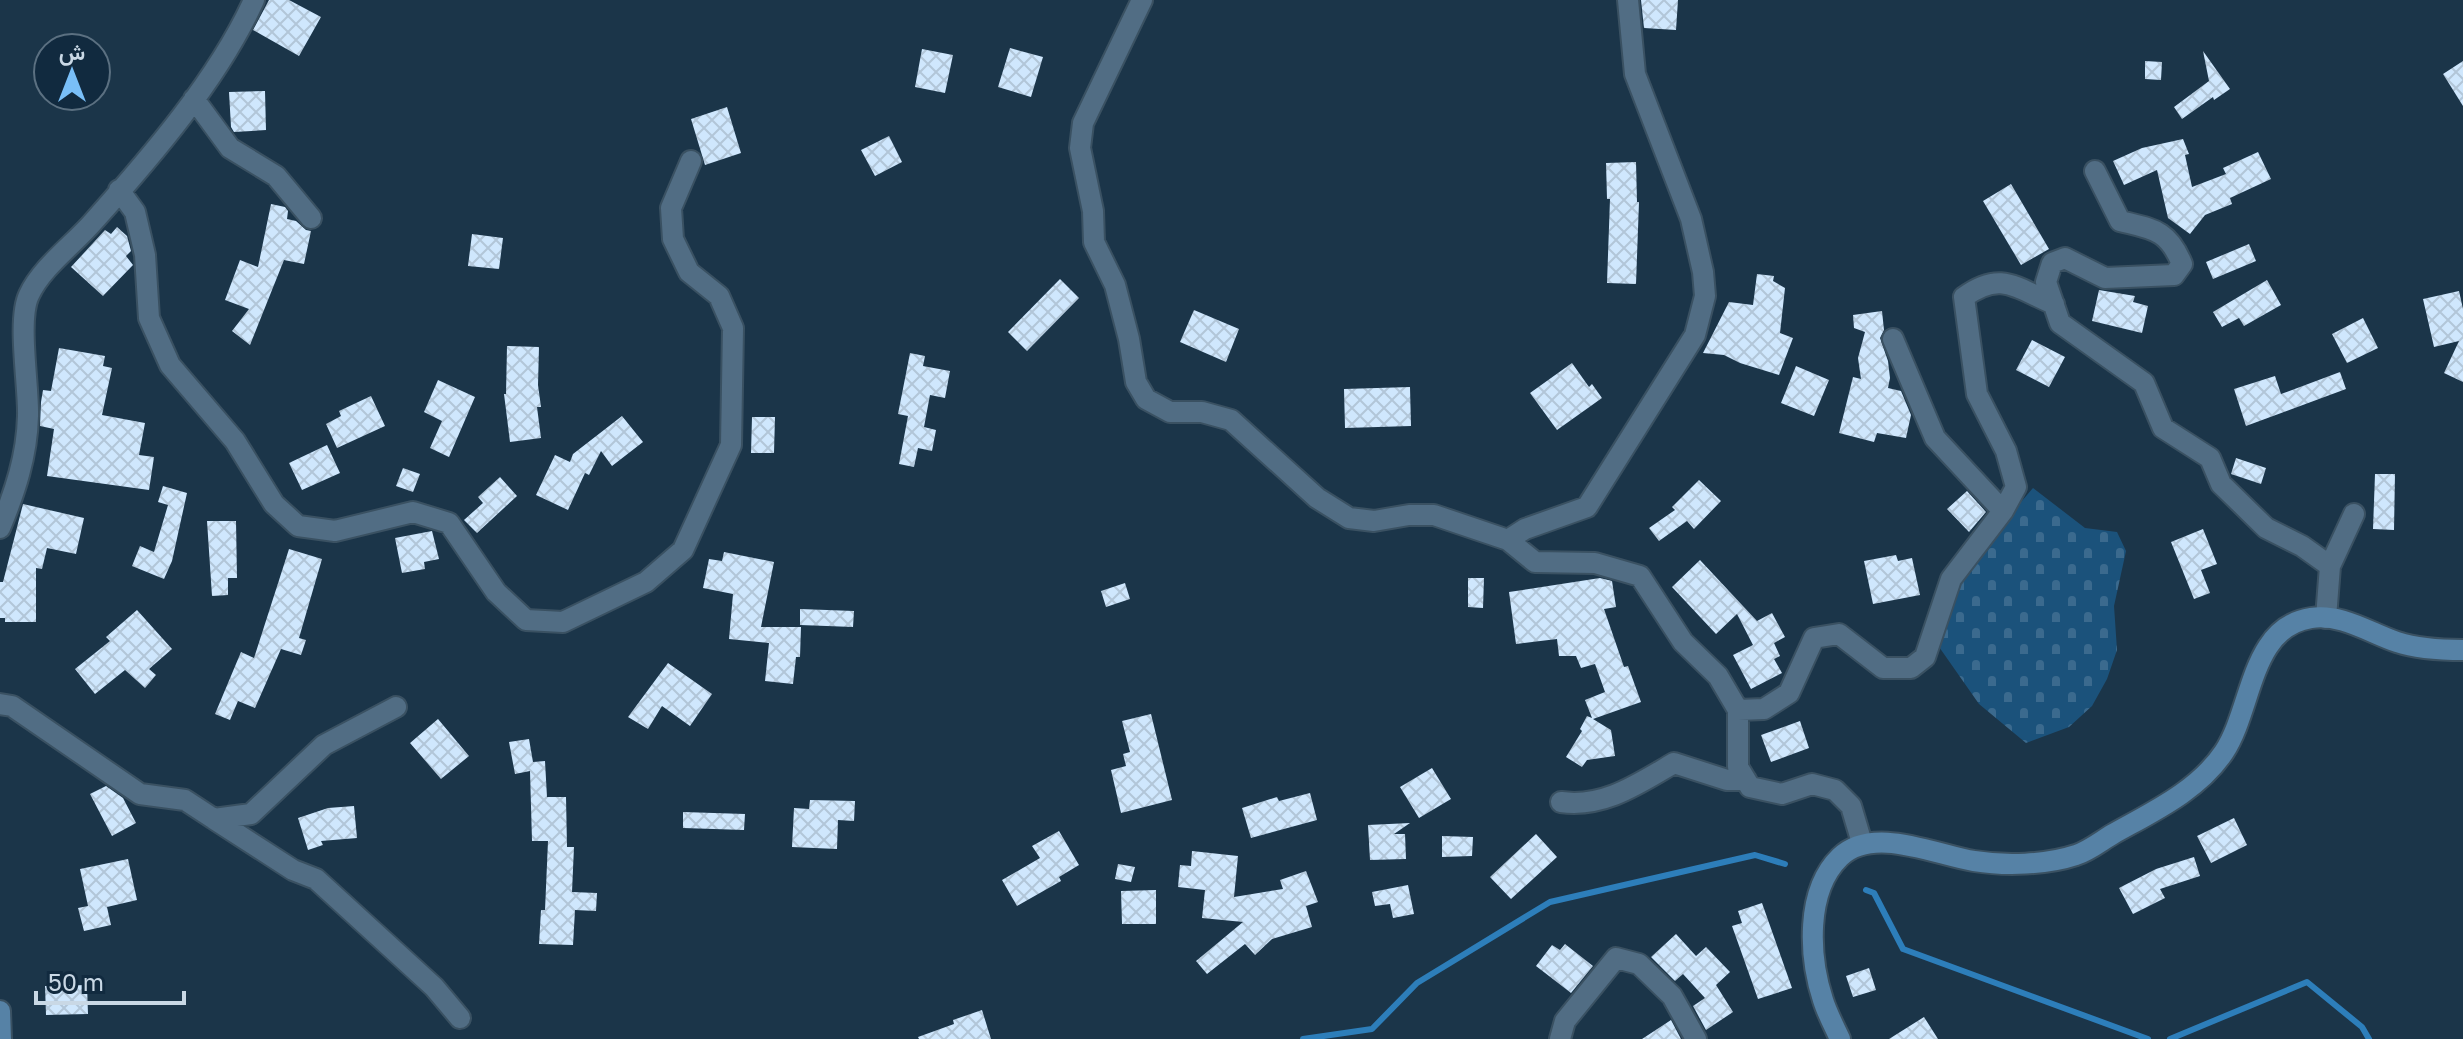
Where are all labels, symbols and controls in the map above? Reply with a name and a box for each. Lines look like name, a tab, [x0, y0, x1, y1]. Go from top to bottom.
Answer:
north arrow	[32, 32, 112, 112]
text: ش	[59, 38, 85, 66]
scale bar	[36, 955, 184, 1005]
text: 50 m	[48, 967, 104, 996]

